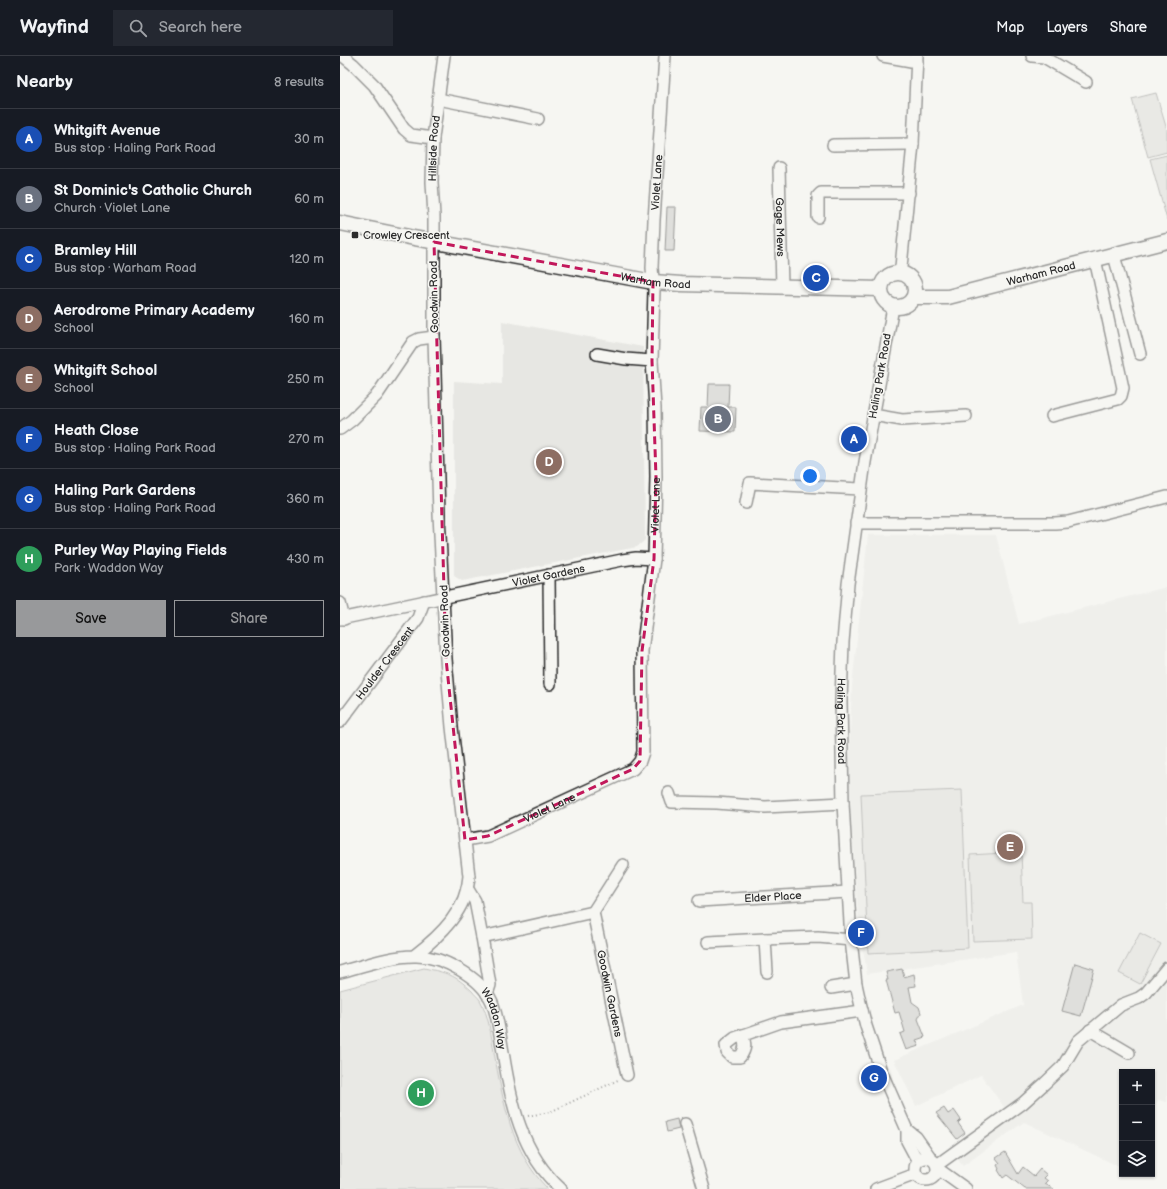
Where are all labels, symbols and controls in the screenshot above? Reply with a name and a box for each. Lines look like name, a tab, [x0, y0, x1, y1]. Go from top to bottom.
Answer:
search box	[113, 10, 393, 46]
text: Wayfind	[20, 16, 89, 39]
icon: search	[127, 17, 149, 39]
text: Search here	[159, 18, 242, 37]
text: Map	[996, 19, 1024, 36]
text: Layers	[1046, 19, 1088, 36]
text: Share	[1110, 19, 1147, 36]
text: Nearby	[16, 72, 73, 92]
text: 8 results	[274, 74, 324, 90]
street label: Hillside Road	[426, 115, 442, 181]
text: Whitgift Avenue	[54, 121, 160, 140]
text: A	[25, 131, 33, 147]
text: 30 m	[294, 131, 324, 147]
text: Bus stop · Haling Park Road	[54, 140, 216, 156]
street label: Violet Lane	[648, 154, 665, 211]
text: St Dominic's Catholic Church	[54, 181, 252, 200]
text: B	[24, 191, 34, 207]
text: 60 m	[294, 191, 324, 207]
street label: Gage Mews	[773, 197, 788, 257]
text: Church · Violet Lane	[54, 200, 170, 216]
place label: Crowley Crescent	[363, 229, 450, 242]
marker: Crowley Crescent	[350, 230, 360, 240]
text: Bramley Hill	[54, 241, 137, 260]
text: C	[24, 251, 34, 267]
text: 120 m	[289, 251, 324, 267]
street label: Warham Road	[1005, 258, 1077, 288]
text: Bus stop · Warham Road	[54, 260, 196, 276]
street label: Goodwin Road	[427, 261, 441, 333]
pin: C	[803, 263, 829, 293]
street label: Warham Road	[620, 270, 691, 291]
text: Aerodrome Primary Academy	[54, 301, 255, 320]
text: D	[24, 311, 34, 327]
text: 160 m	[289, 311, 324, 327]
text: School	[54, 320, 94, 336]
street label: Haling Park Road	[866, 332, 894, 420]
text: Whitgift School	[54, 361, 157, 380]
text: E	[25, 371, 33, 387]
text: 250 m	[287, 371, 324, 387]
text: School	[54, 380, 94, 396]
pin: B	[705, 404, 731, 434]
text: Heath Close	[54, 421, 139, 440]
pin: A	[841, 424, 867, 454]
text: F	[25, 431, 33, 447]
text: 270 m	[288, 431, 324, 447]
text: Bus stop · Haling Park Road	[54, 440, 216, 456]
pin: D	[536, 447, 562, 477]
your location	[800, 466, 820, 486]
street label: Violet Lane	[648, 476, 663, 533]
text: Haling Park Gardens	[54, 481, 196, 500]
text: G	[24, 491, 34, 507]
text: 360 m	[286, 491, 324, 507]
text: Bus stop · Haling Park Road	[54, 500, 216, 516]
text: Purley Way Playing Fields	[54, 541, 227, 560]
text: H	[24, 551, 34, 567]
text: 430 m	[286, 551, 324, 567]
text: Park · Waddon Way	[54, 560, 163, 576]
street label: Violet Gardens	[511, 561, 586, 589]
street label: Goodwin Road	[437, 585, 453, 657]
button: Save	[16, 600, 166, 637]
button: Share	[174, 600, 324, 637]
street label: Houlder Crescent	[353, 623, 416, 702]
street label: Haling Park Road	[834, 678, 849, 764]
street label: Violet Lane	[521, 790, 578, 825]
pin: E	[997, 832, 1023, 862]
street label: Elder Place	[744, 888, 802, 905]
pin: F	[848, 918, 874, 948]
street label: Goodwin Gardens	[595, 949, 626, 1039]
street label: Waddon Way	[479, 985, 509, 1050]
pin: G	[861, 1063, 887, 1093]
map controls	[1119, 1069, 1155, 1177]
button: +	[1119, 1069, 1155, 1105]
pin: H	[408, 1078, 434, 1108]
button: −	[1119, 1105, 1155, 1141]
button: layers	[1119, 1141, 1155, 1177]

